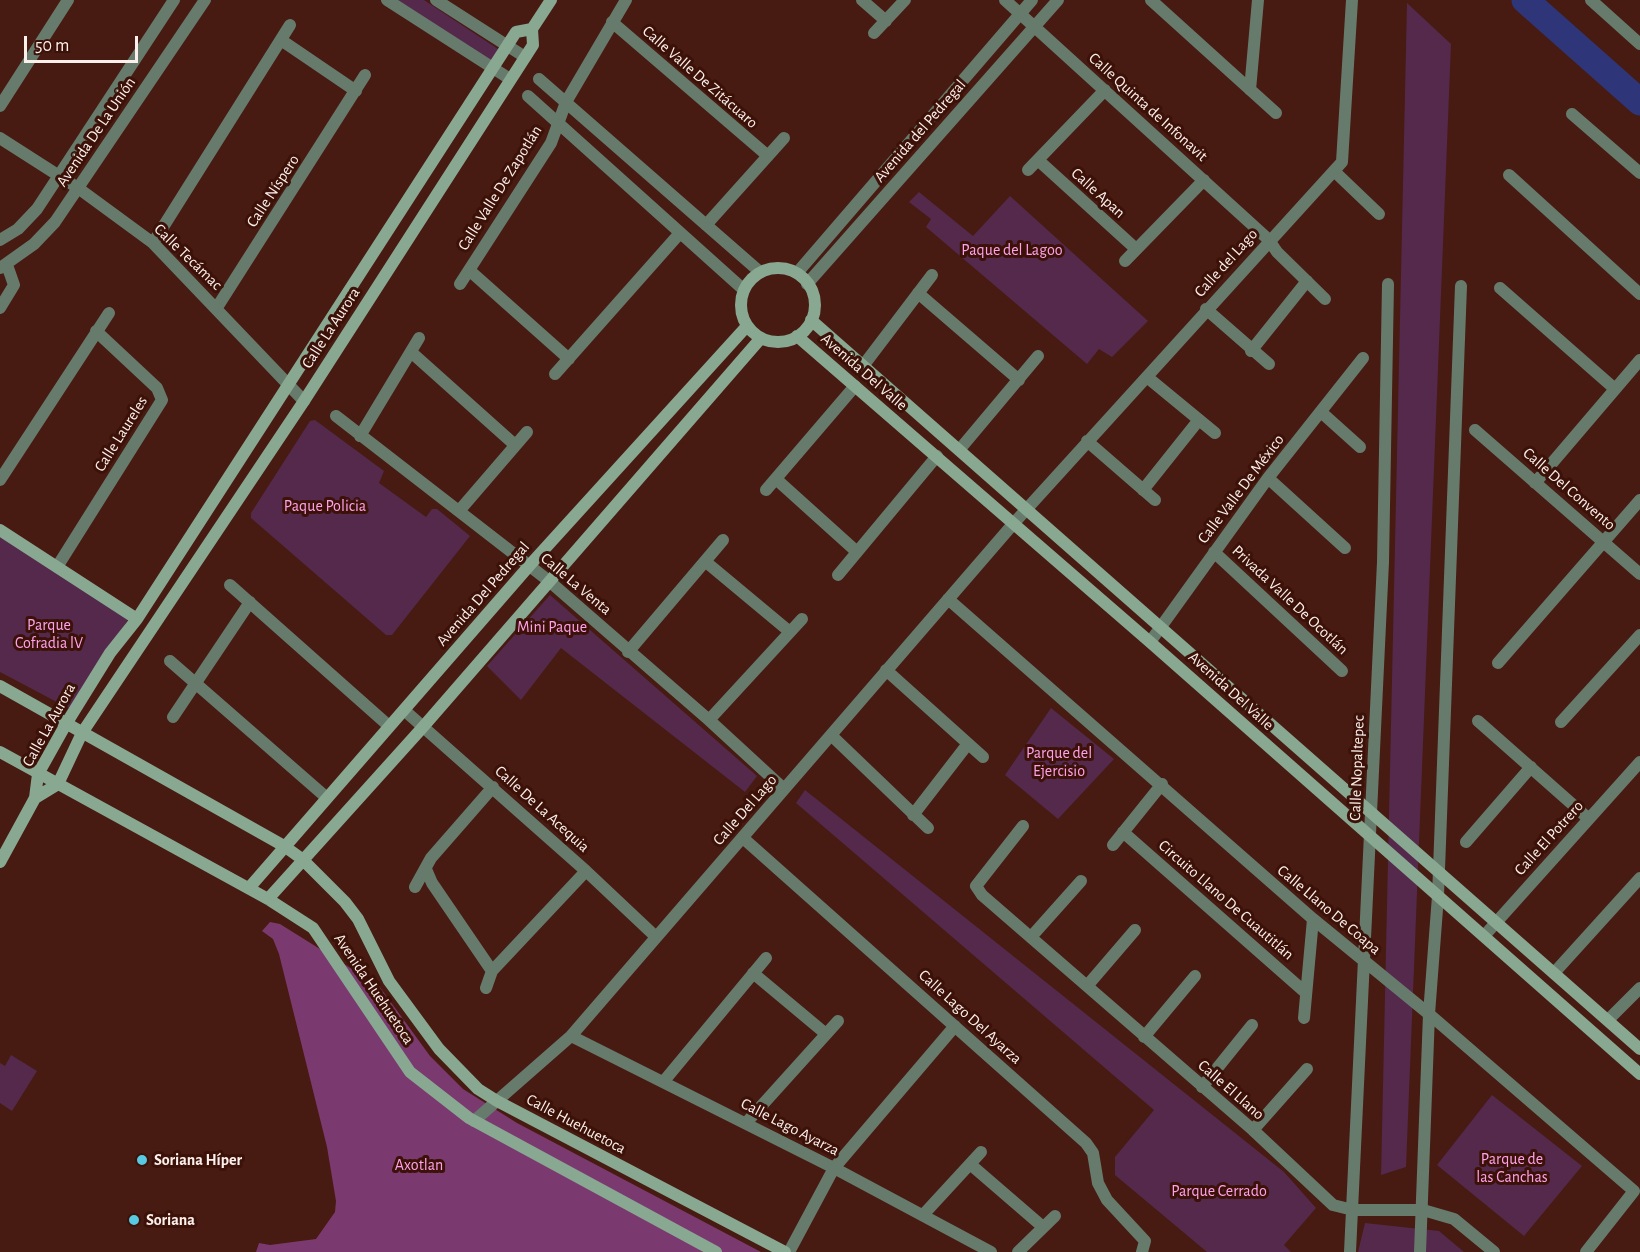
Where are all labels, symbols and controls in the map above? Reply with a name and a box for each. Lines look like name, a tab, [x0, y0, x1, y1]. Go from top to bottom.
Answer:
street label: Calle Valle De Zitácuaro	[638, 22, 762, 132]
scale bar	[27, 24, 141, 62]
text: 50 m	[35, 37, 69, 55]
street label: Calle Quinta de Infonavit	[1085, 49, 1211, 165]
street label: Avenida De La Unión	[52, 74, 140, 190]
street label: Avenida del Pedregal	[870, 76, 970, 186]
street label: Calle Valle De Zapotlán	[454, 122, 546, 254]
street label: Calle Níspero	[242, 151, 304, 231]
street label: Calle Apan	[1067, 164, 1129, 222]
street label: Calle Tecámac	[150, 220, 226, 294]
street label: Calle del Lago	[1190, 225, 1262, 301]
park label: Paque del Lagoo	[961, 240, 1063, 260]
street label: Calle La Aurora	[298, 284, 364, 372]
street label: Avenida Del Valle	[817, 329, 911, 415]
street label: Calle Laureles	[90, 393, 152, 475]
street label: Calle Valle De México	[1194, 431, 1288, 547]
street label: Calle Del Convento	[1519, 444, 1619, 534]
park label: Paque Policia	[284, 496, 366, 516]
street label: Avenida Del Pedregal	[432, 538, 534, 650]
street label: Privada Valle De Ocotlán	[1228, 541, 1352, 659]
street label: Calle La Venta	[537, 549, 615, 619]
park label: Parque Cofradia lV	[15, 615, 83, 653]
park label: Mini Paque	[517, 617, 587, 637]
street label: Avenida Del Valle	[1184, 648, 1278, 734]
street label: Calle La Aurora	[18, 680, 80, 770]
street label: Calle Nopaltepec	[1346, 715, 1368, 821]
park label: Parque del Ejercisio	[1026, 743, 1092, 781]
street label: Calle De La Acequia	[491, 761, 593, 857]
street label: Calle Del Lago	[709, 771, 781, 849]
street label: Calle El Potrero	[1510, 797, 1588, 879]
street label: Circuito Llano De Cuautitlán	[1154, 836, 1298, 964]
street label: Calle Llano De Coapa	[1273, 861, 1385, 959]
street label: Avenida Huehuetoca	[330, 930, 418, 1048]
street label: Calle Lago Del Ayarza	[914, 966, 1026, 1068]
street label: Calle El Llano	[1194, 1056, 1268, 1124]
street label: Calle Huehuetoca	[523, 1090, 629, 1158]
street label: Calle Lago Ayarza	[738, 1094, 842, 1160]
park label: Parque de las Canchas	[1476, 1149, 1548, 1187]
place label: Soriana Híper	[154, 1150, 242, 1170]
marker: Soriana Híper	[135, 1153, 149, 1167]
park label: Axotlan	[395, 1155, 443, 1175]
park label: Parque Cerrado	[1171, 1181, 1267, 1201]
place label: Soriana	[146, 1210, 195, 1230]
marker: Soriana	[127, 1213, 141, 1227]

